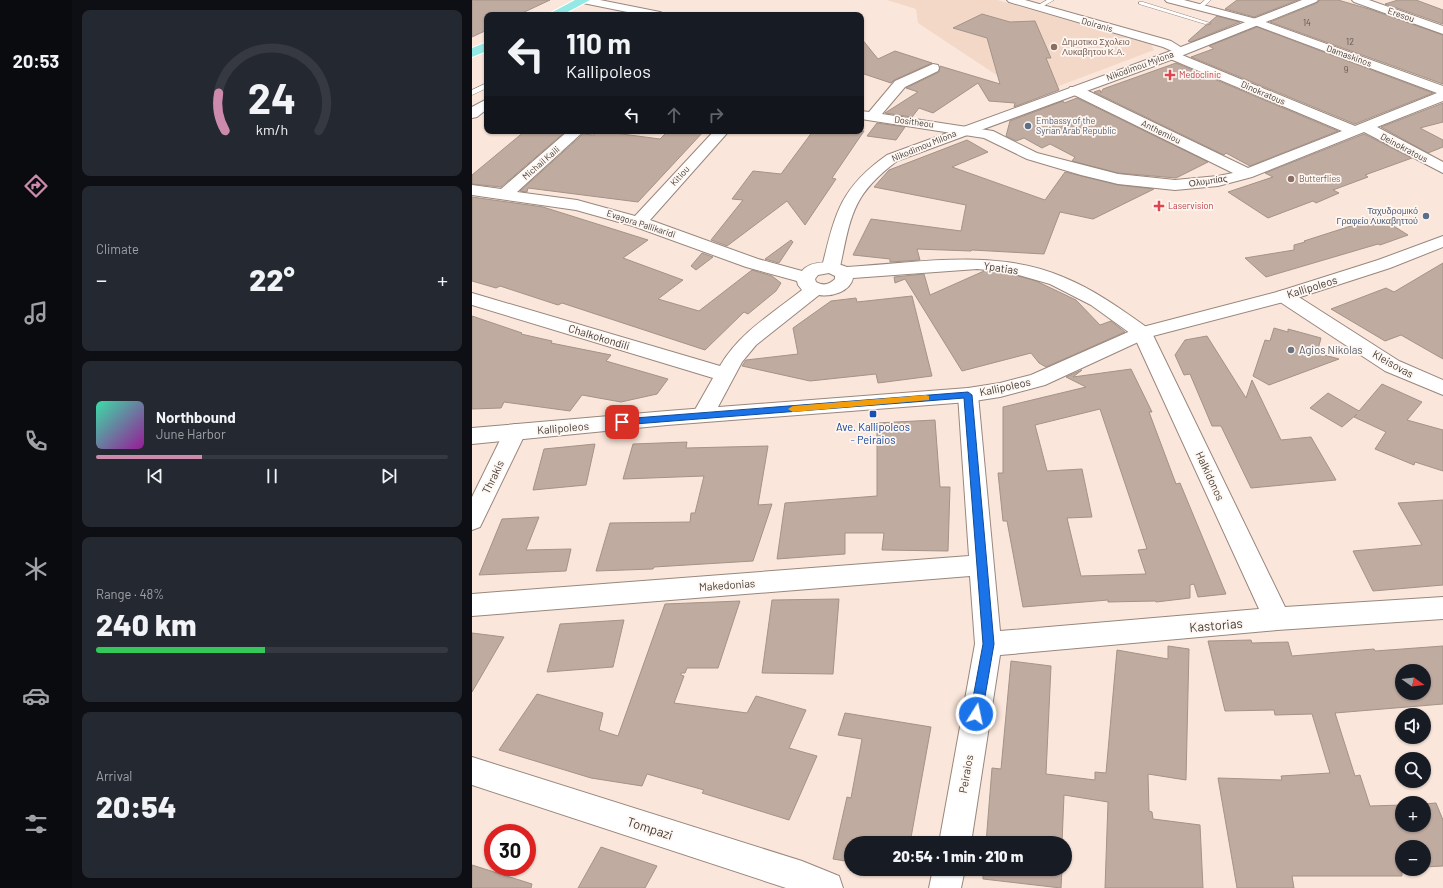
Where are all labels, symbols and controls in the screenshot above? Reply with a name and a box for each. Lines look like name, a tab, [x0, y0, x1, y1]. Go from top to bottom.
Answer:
street label: Eresou	[1386, 5, 1416, 24]
street label: Doiranis	[1080, 15, 1114, 34]
house number: 14	[1303, 17, 1311, 28]
text: 110 m	[566, 26, 631, 60]
icon: left	[500, 28, 552, 80]
place label: Δημοτικο Σχολειο Λυκαβητου Κ.Α.	[1062, 36, 1130, 57]
house number: 12	[1346, 36, 1354, 47]
marker: Δημοτικο Σχολειο Λυκαβητου Κ.Α.	[1049, 42, 1059, 52]
street label: Damaskinos	[1325, 42, 1373, 69]
street label: Nikodimou Mylona	[1105, 48, 1175, 83]
text: 20:53	[13, 50, 59, 72]
text: Kallipoleos	[566, 60, 651, 82]
house number: 9	[1344, 64, 1349, 75]
marker: Medoclinic	[1164, 69, 1176, 81]
place label: Medoclinic	[1179, 69, 1221, 80]
text: 24	[248, 72, 296, 122]
street label: Dinokratous	[1239, 78, 1287, 107]
icon: left	[621, 104, 643, 126]
icon: ahead	[663, 104, 685, 126]
icon: right	[705, 104, 727, 126]
street label: Dositheou	[894, 113, 935, 130]
place label: Embassy of the Syrian Arab Republic	[1036, 115, 1117, 136]
street label: Anthemiou	[1140, 117, 1183, 146]
text: km/h	[256, 120, 288, 137]
marker: Embassy of the Syrian Arab Republic	[1023, 121, 1033, 131]
street label: Nikodimou Milona	[890, 128, 958, 164]
street label: Deinokratous	[1379, 131, 1430, 165]
street label: Michail Kaili	[520, 143, 562, 182]
street label: Kitiou	[668, 163, 692, 188]
icon: directions	[22, 172, 50, 200]
street label: Ολυμπίας	[1188, 172, 1228, 189]
place label: Butterflies	[1299, 173, 1340, 184]
marker: Butterflies	[1286, 174, 1296, 184]
marker: Laservision	[1153, 200, 1165, 212]
place label: Laservision	[1168, 200, 1213, 211]
place label: Ταχυδρομικό Γραφείο Λυκαβηττού	[1336, 205, 1418, 226]
street label: Evagora Pallikaridi	[605, 207, 677, 240]
marker: Ταχυδρομικό Γραφείο Λυκαβηττού	[1421, 211, 1431, 221]
text: Climate	[96, 241, 139, 257]
street label: Ypatias	[983, 259, 1019, 276]
text: 22°	[249, 261, 295, 297]
text: −	[96, 266, 107, 292]
text: +	[437, 266, 448, 292]
street label: Kallipoleos	[1285, 273, 1339, 300]
icon: music	[22, 299, 50, 327]
street label: Chalkokondili	[567, 321, 632, 352]
place label: Agios Nikolas	[1299, 343, 1363, 356]
marker: Agios Nikolas	[1286, 345, 1296, 355]
street label: Kleisovas	[1370, 347, 1416, 380]
street label: Kallipoleos	[978, 375, 1032, 398]
pin	[605, 405, 639, 439]
text: Northbound	[156, 408, 236, 426]
marker: Ave. Kallipoleos - Peiraios	[868, 409, 878, 419]
icon: arrive	[611, 411, 633, 433]
street label: Kallipoleos	[537, 419, 589, 436]
place label: Ave. Kallipoleos - Peiraios	[836, 420, 910, 446]
text: June Harbor	[156, 426, 226, 442]
icon: phone	[22, 427, 50, 455]
street label: Halkidonos	[1193, 449, 1228, 502]
street label: Thrakis	[479, 458, 506, 496]
icon: previous	[144, 465, 166, 487]
icon: pause	[261, 465, 283, 487]
icon: next	[378, 465, 400, 487]
icon: climate	[22, 555, 50, 583]
street label: Makedonias	[698, 576, 756, 593]
text: Range · 48%	[96, 586, 164, 602]
text: 240 km	[96, 606, 196, 642]
street label: Kastorias	[1189, 615, 1243, 635]
north arrow	[1395, 664, 1431, 700]
map controls	[1395, 664, 1431, 876]
icon: car	[22, 682, 50, 710]
position arrow	[955, 693, 997, 735]
button: sound	[1395, 708, 1431, 744]
button: search	[1395, 752, 1431, 788]
street label: Peiraios	[956, 754, 975, 794]
text: Arrival	[96, 768, 132, 784]
text: 20:54	[96, 788, 177, 824]
button: +	[1395, 796, 1431, 832]
icon: filters	[22, 810, 50, 838]
street label: Tompazi	[625, 813, 675, 843]
speed limit sign: 30	[484, 824, 536, 876]
button: −	[1395, 840, 1431, 876]
text: 20:54 · 1 min · 210 m	[893, 847, 1023, 865]

